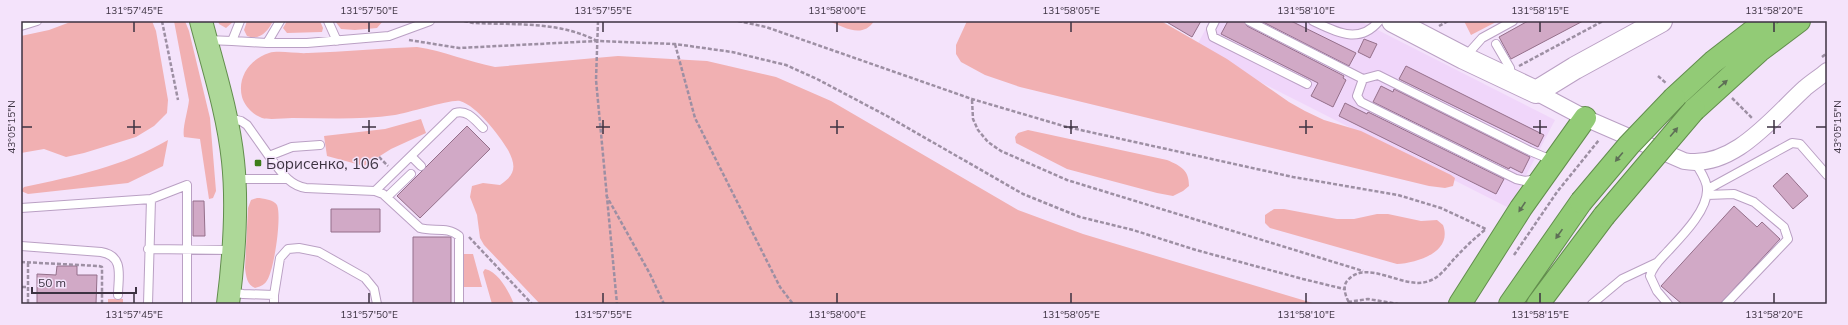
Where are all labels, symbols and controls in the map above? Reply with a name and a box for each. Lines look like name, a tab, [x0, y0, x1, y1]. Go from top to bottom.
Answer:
text: 131°57'45"E	[105, 4, 163, 17]
text: 131°57'50"E	[340, 4, 398, 17]
text: 131°57'55"E	[574, 4, 632, 17]
text: 131°58'00"E	[808, 4, 866, 17]
text: 131°58'05"E	[1042, 4, 1100, 17]
text: 131°58'10"E	[1277, 4, 1335, 17]
text: 131°58'15"E	[1511, 4, 1569, 17]
text: 131°58'20"E	[1745, 4, 1803, 17]
one-way arrow	[1718, 79, 1728, 88]
text: 43°05'15"N	[5, 100, 18, 154]
text: 43°05'15"N	[1831, 100, 1844, 154]
one-way arrow	[1670, 127, 1679, 138]
one-way arrow	[1614, 152, 1623, 163]
place label: Борисенко, 106	[266, 154, 379, 173]
marker: Борисенко, 106	[253, 158, 263, 168]
one-way arrow	[1518, 202, 1526, 212]
one-way arrow	[1555, 229, 1563, 240]
scale bar	[32, 269, 136, 295]
text: 50 m	[38, 275, 66, 290]
text: 131°57'45"E	[105, 308, 163, 321]
text: 131°57'50"E	[340, 308, 398, 321]
text: 131°57'55"E	[574, 308, 632, 321]
text: 131°58'00"E	[808, 308, 866, 321]
text: 131°58'05"E	[1042, 308, 1100, 321]
text: 131°58'10"E	[1277, 308, 1335, 321]
text: 131°58'15"E	[1511, 308, 1569, 321]
text: 131°58'20"E	[1745, 308, 1803, 321]

